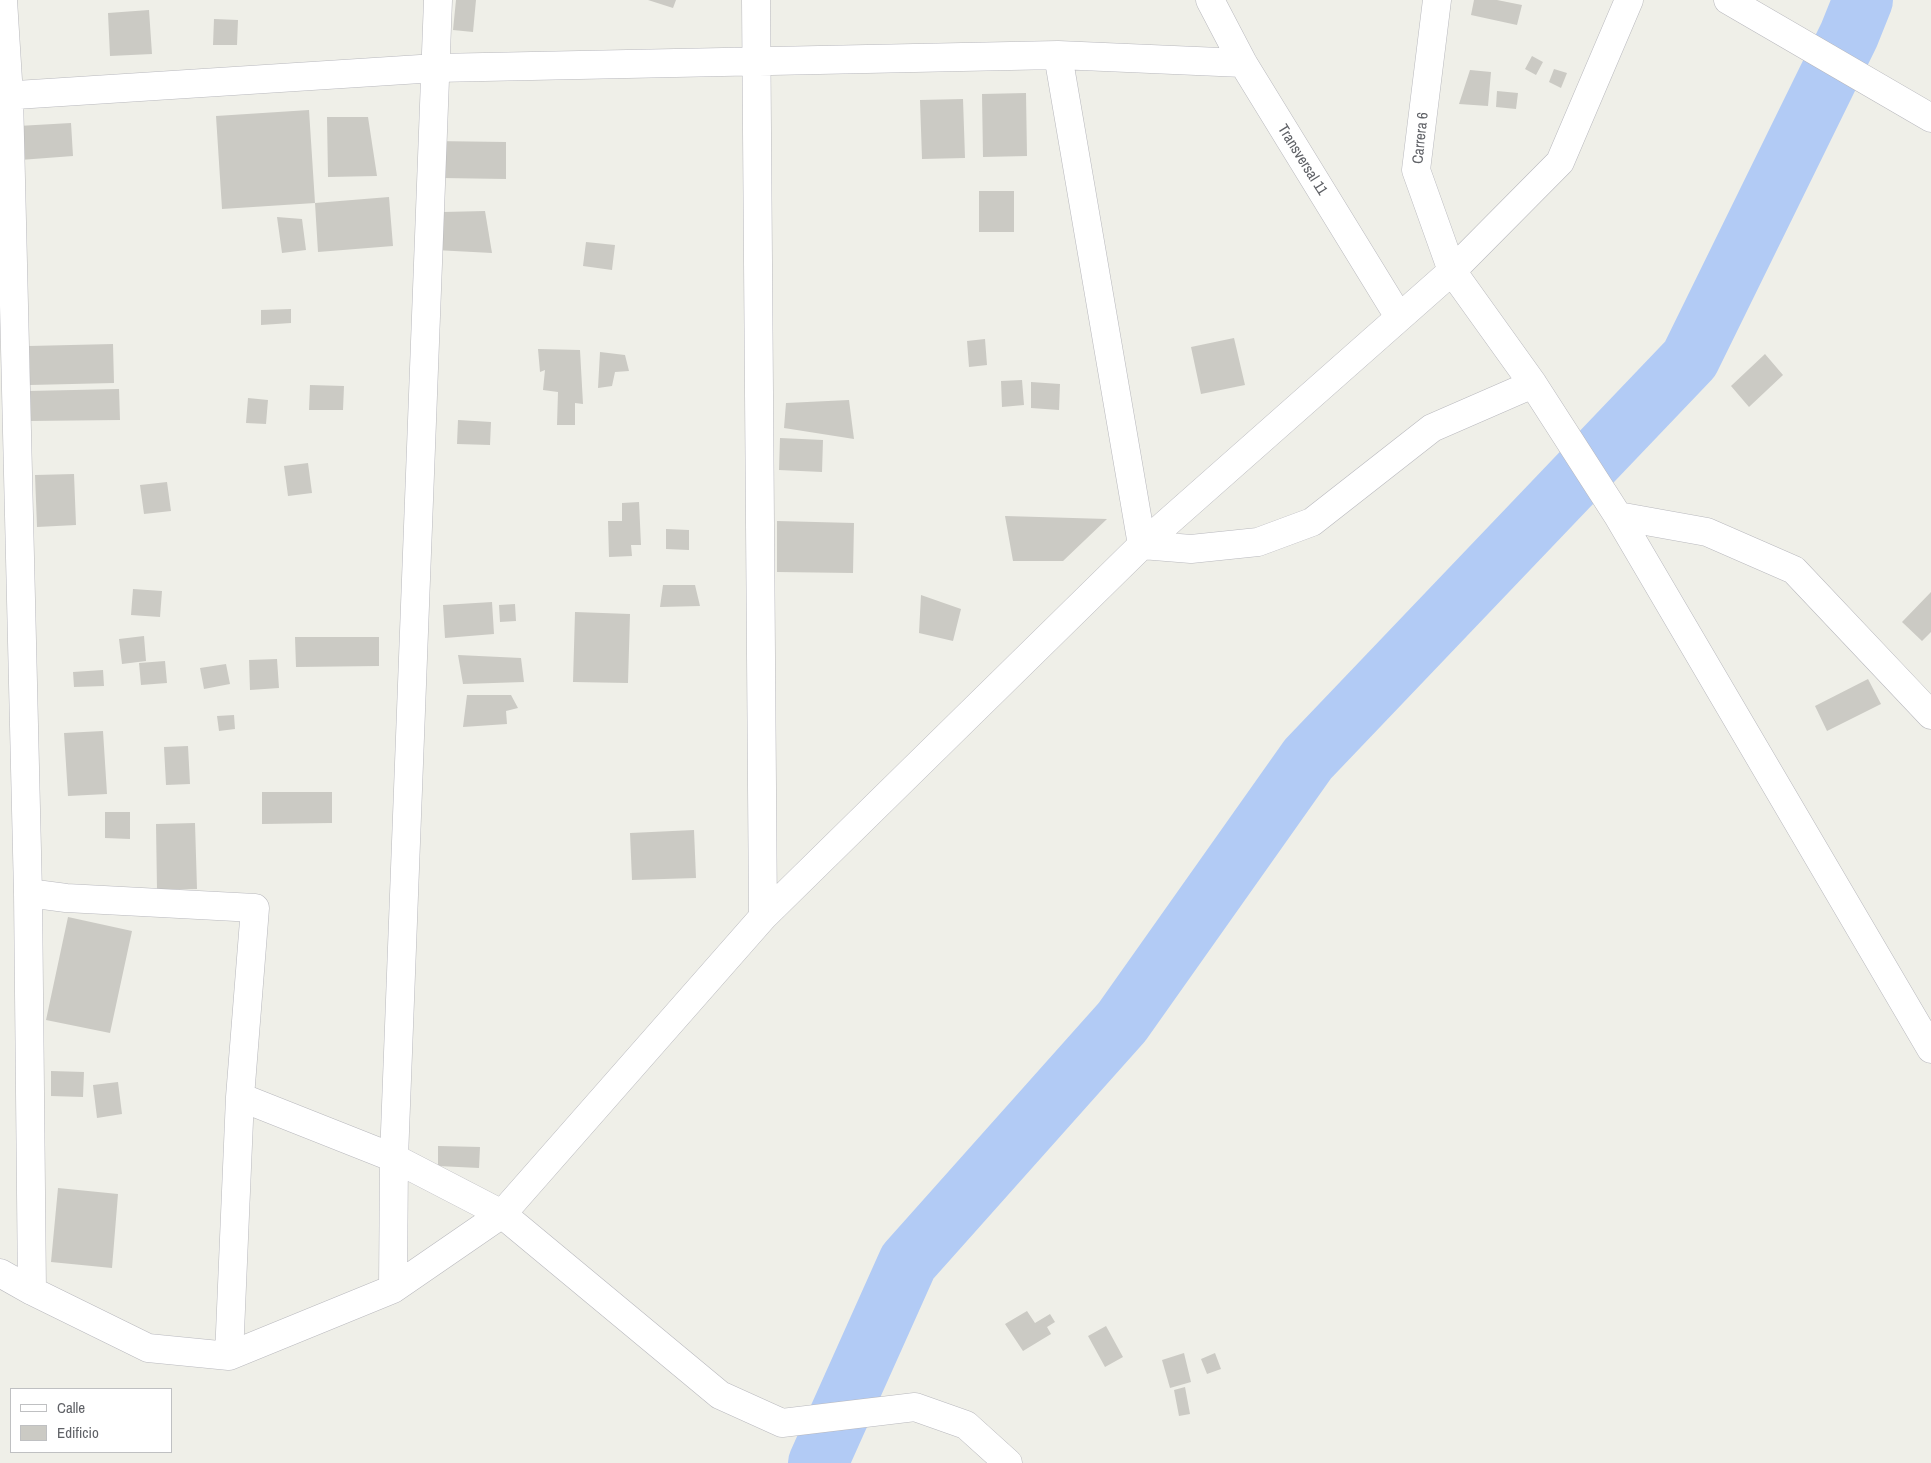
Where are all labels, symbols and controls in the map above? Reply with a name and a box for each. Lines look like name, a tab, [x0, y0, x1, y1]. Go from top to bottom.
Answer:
street label: Carrera 6	[1409, 111, 1433, 165]
street label: Transversal 11	[1273, 121, 1331, 199]
legend	[10, 1388, 172, 1453]
text: Calle	[57, 1397, 85, 1418]
text: Edificio	[57, 1422, 99, 1443]

